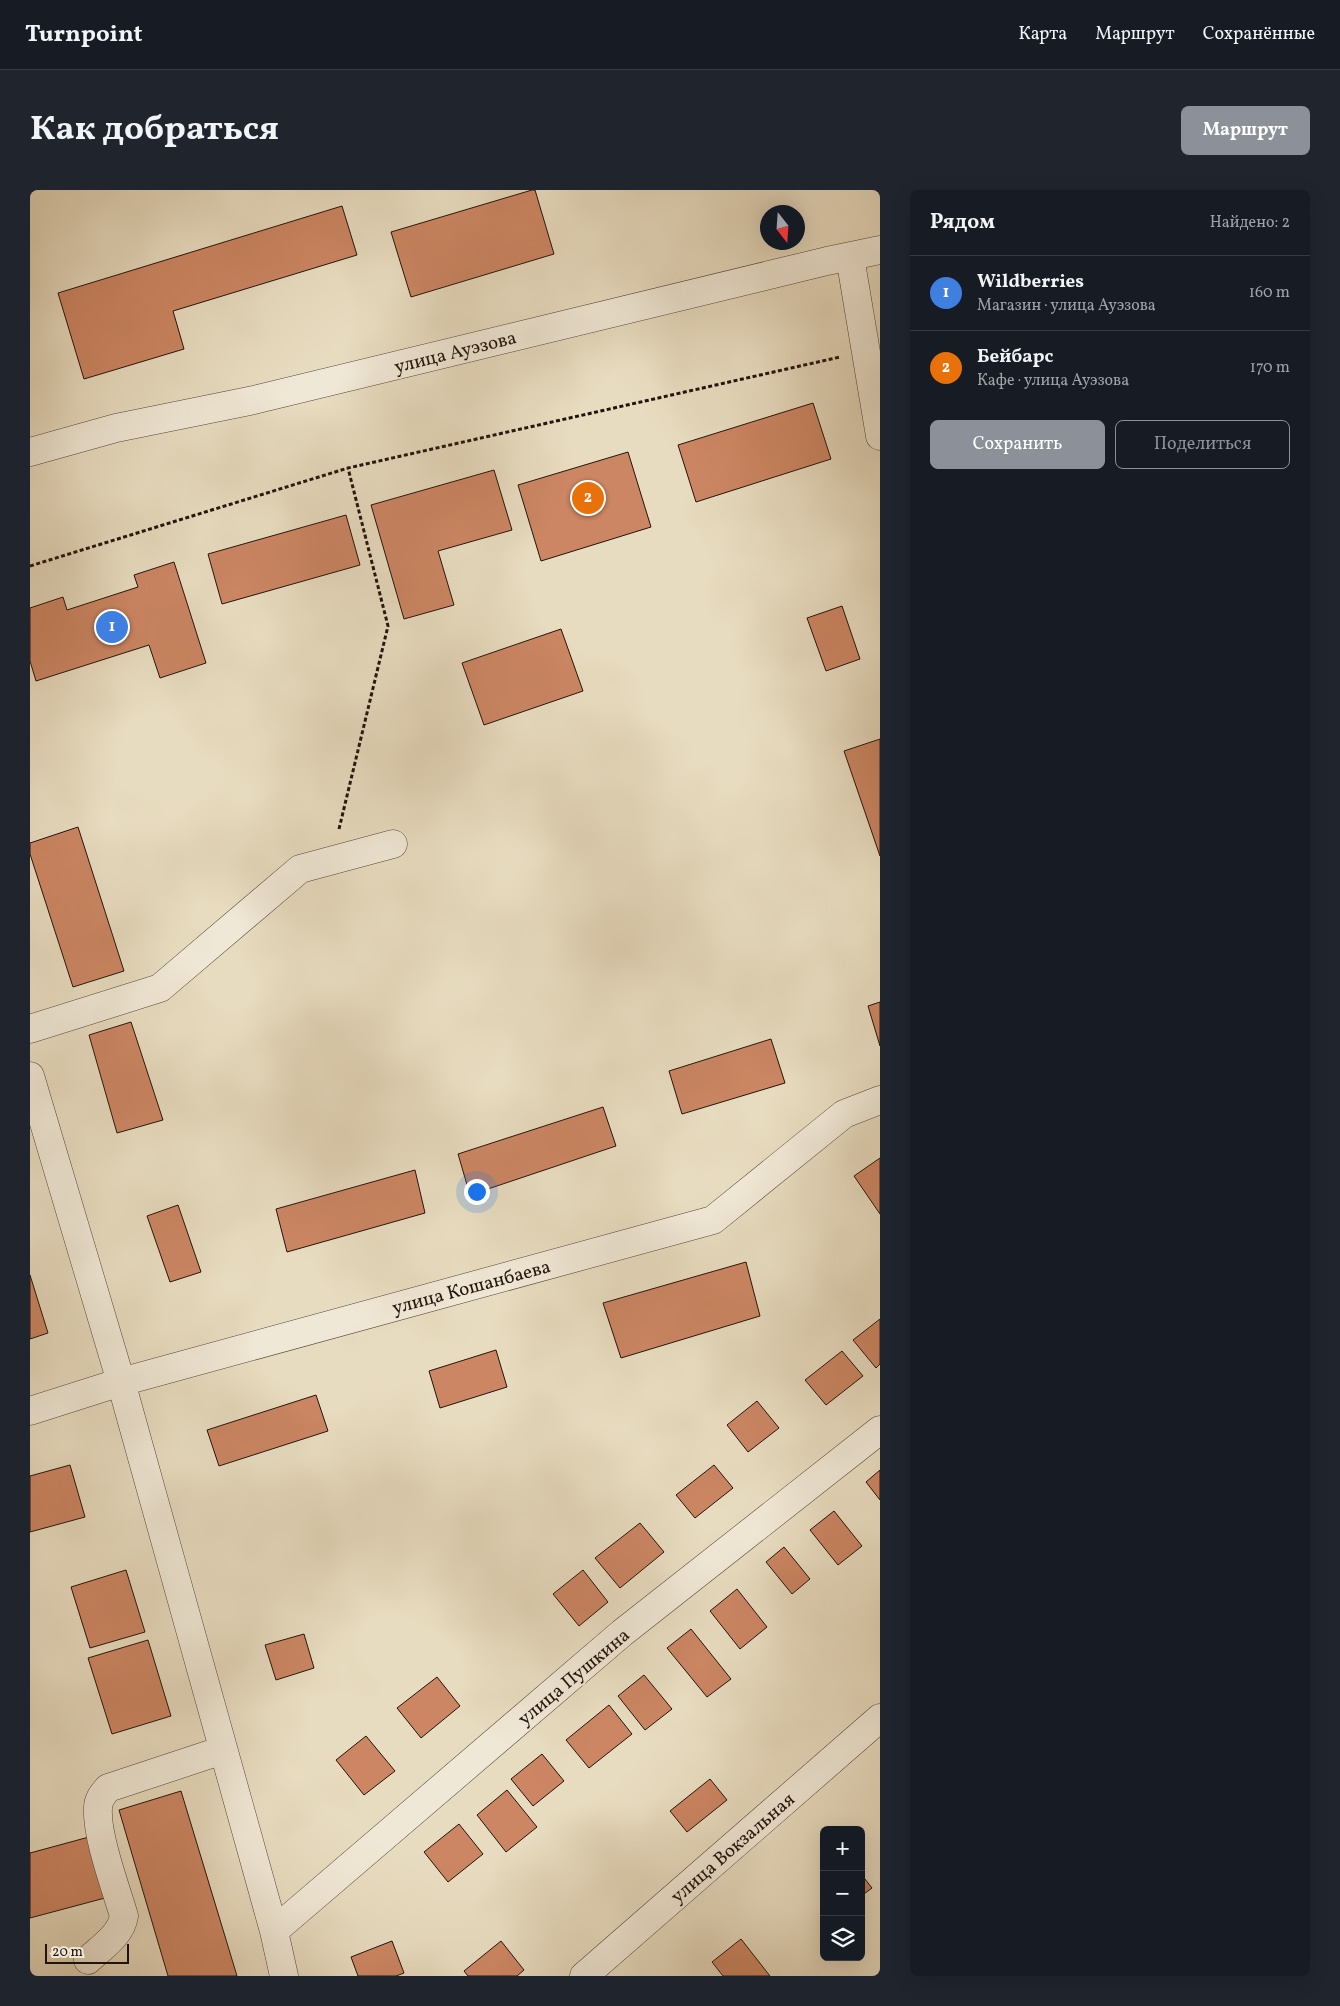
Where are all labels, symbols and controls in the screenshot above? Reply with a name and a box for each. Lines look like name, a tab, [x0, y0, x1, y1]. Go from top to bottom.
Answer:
text: Turnpoint	[25, 18, 143, 52]
text: Карта	[1018, 22, 1067, 47]
text: Маршрут	[1095, 22, 1175, 47]
text: Сохранённые	[1203, 22, 1315, 47]
text: Как добраться	[30, 106, 279, 154]
button: Маршрут	[1181, 106, 1310, 155]
north arrow	[760, 205, 805, 250]
text: Рядом	[930, 208, 995, 237]
text: Найдено: 2	[1210, 212, 1290, 234]
text: Wildberries	[977, 269, 1084, 295]
text: 1	[943, 282, 949, 304]
text: 160 m	[1249, 282, 1290, 304]
text: Магазин · улица Ауэзова	[977, 295, 1156, 317]
street label: улица Ауэзова	[392, 325, 519, 381]
text: Бейбарс	[977, 344, 1053, 370]
text: 2	[942, 357, 950, 379]
text: 170 m	[1250, 357, 1290, 379]
text: Кафе · улица Ауэзова	[977, 370, 1129, 392]
button: Сохранить	[930, 420, 1105, 469]
button: Поделиться	[1115, 420, 1290, 469]
pin: 2	[572, 479, 604, 517]
pin: 1	[96, 608, 128, 646]
your location	[464, 1179, 490, 1205]
street label: улица Кошанбаева	[389, 1254, 554, 1322]
street label: улица Пушкина	[513, 1623, 636, 1732]
street label: улица Вокзальная	[666, 1787, 801, 1910]
map controls	[820, 1826, 865, 1961]
button: +	[820, 1826, 865, 1871]
button: −	[820, 1871, 865, 1916]
button: layers	[820, 1916, 865, 1961]
scale bar	[45, 1941, 129, 1964]
text: 20 m	[52, 1943, 83, 1962]

